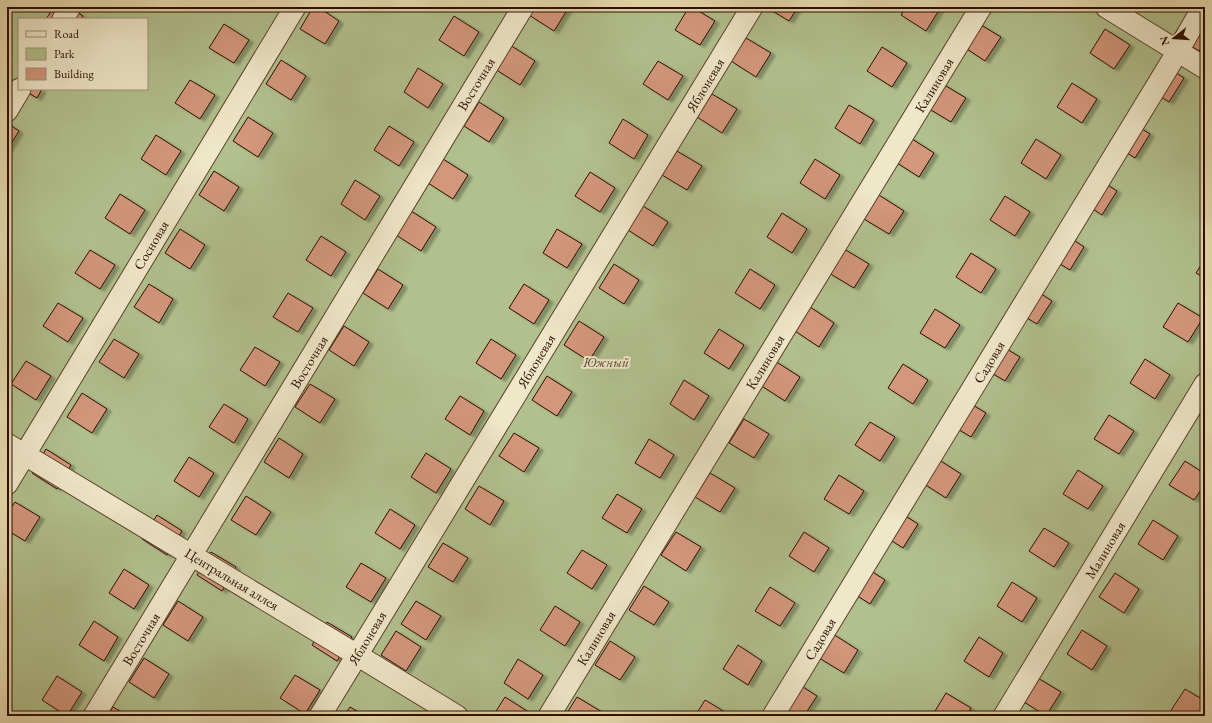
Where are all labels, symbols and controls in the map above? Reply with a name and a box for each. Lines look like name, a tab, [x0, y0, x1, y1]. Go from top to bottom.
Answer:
legend	[18, 18, 148, 90]
north arrow	[1154, 18, 1194, 58]
text: Road	[54, 26, 80, 42]
text: N	[1156, 35, 1172, 47]
text: Park	[54, 46, 75, 62]
street label: Восточная	[453, 54, 499, 114]
street label: Калиновая	[911, 54, 957, 116]
street label: Яблоневая	[681, 55, 728, 116]
text: Building	[54, 66, 95, 82]
street label: Сосновая	[129, 217, 173, 273]
street label: Яблоневая	[512, 331, 559, 392]
street label: Калиновая	[742, 331, 788, 393]
street label: Восточная	[286, 332, 332, 392]
street label: Садовая	[969, 337, 1009, 387]
park label: Южный	[582, 353, 629, 371]
street label: Малиновая	[1081, 518, 1129, 582]
street label: Центральная аллея	[182, 544, 282, 614]
street label: Калиновая	[573, 607, 619, 669]
street label: Яблоневая	[343, 608, 390, 669]
street label: Восточная	[118, 609, 164, 669]
street label: Садовая	[800, 614, 840, 664]

